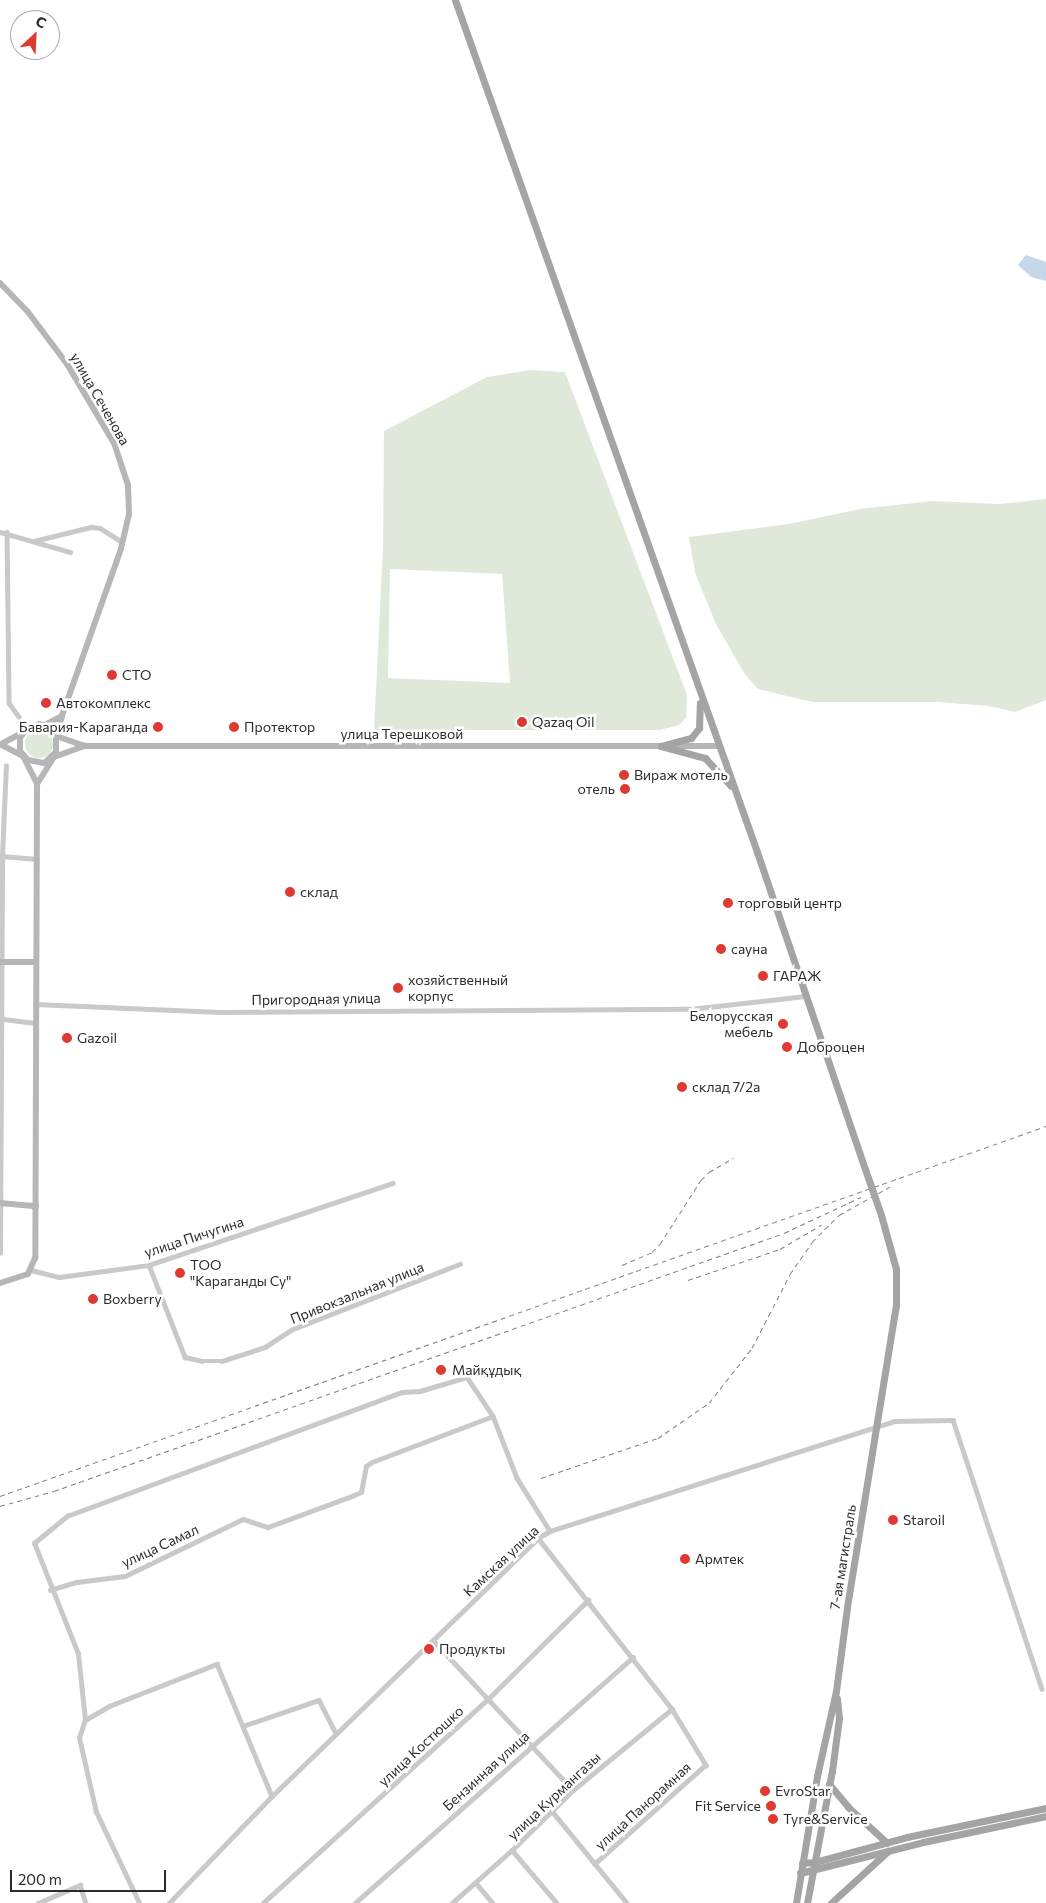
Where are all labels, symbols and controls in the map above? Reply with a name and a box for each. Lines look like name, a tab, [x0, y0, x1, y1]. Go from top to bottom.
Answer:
north arrow	[10, 10, 60, 60]
text: С	[33, 12, 49, 32]
street label: улица Сеченова	[67, 350, 133, 448]
place label: СТО	[122, 667, 152, 683]
marker: СТО	[106, 669, 118, 681]
place label: Автокомплекс	[56, 695, 151, 711]
marker: Автокомплекс	[40, 697, 52, 709]
place label: Qazaq Oil	[532, 714, 594, 730]
marker: Qazaq Oil	[516, 716, 528, 728]
place label: Бавария-Караганда	[19, 719, 148, 735]
place label: Протектор	[244, 719, 315, 735]
marker: Бавария-Караганда	[152, 721, 164, 733]
marker: Протектор	[228, 721, 240, 733]
street label: улица Терешковой	[341, 726, 463, 742]
place label: Вираж мотель	[634, 767, 728, 783]
marker: Вираж мотель	[618, 769, 630, 781]
place label: отель	[578, 781, 615, 797]
marker: отель	[619, 783, 631, 795]
place label: склад	[300, 884, 338, 900]
marker: склад	[284, 886, 296, 898]
place label: торговый центр	[738, 895, 842, 911]
marker: торговый центр	[722, 897, 734, 909]
place label: сауна	[731, 941, 767, 957]
marker: сауна	[715, 943, 727, 955]
place label: ГАРАЖ	[773, 968, 822, 984]
marker: ГАРАЖ	[757, 970, 769, 982]
place label: хозяйственный корпус	[408, 972, 508, 1004]
marker: хозяйственный корпус	[392, 982, 404, 994]
street label: Пригородная улица	[251, 989, 381, 1009]
place label: Белорусская мебель	[689, 1008, 773, 1040]
marker: Белорусская мебель	[777, 1018, 789, 1030]
place label: Gazoil	[77, 1030, 117, 1046]
marker: Gazoil	[61, 1032, 73, 1044]
place label: Доброцен	[797, 1039, 865, 1055]
marker: Доброцен	[781, 1041, 793, 1053]
place label: склад 7/2а	[692, 1079, 760, 1095]
marker: склад 7/2а	[676, 1081, 688, 1093]
street label: улица Пичугина	[142, 1213, 246, 1261]
place label: ТОО "Караганды Су"	[190, 1257, 291, 1290]
street label: Привокзальная улица	[288, 1258, 426, 1328]
marker: ТОО "Караганды Су"	[174, 1267, 186, 1279]
place label: Boxberry	[103, 1291, 162, 1307]
marker: Boxberry	[87, 1293, 99, 1305]
place label: Майқұдық	[452, 1362, 521, 1378]
marker: Майқұдық	[434, 1363, 448, 1377]
street label: 7-ая магистраль	[826, 1503, 860, 1611]
place label: Staroil	[903, 1512, 945, 1528]
marker: Staroil	[887, 1514, 899, 1526]
street label: улица Самал	[119, 1521, 201, 1571]
street label: Камская улица	[460, 1522, 542, 1600]
place label: Армтек	[695, 1551, 744, 1567]
marker: Армтек	[679, 1553, 691, 1565]
place label: Продукты	[439, 1641, 505, 1657]
marker: Продукты	[423, 1643, 435, 1655]
street label: улица Костюшко	[375, 1702, 467, 1790]
street label: Бензинная улица	[439, 1728, 533, 1814]
street label: улица Курмангазы	[504, 1749, 604, 1843]
street label: улица Панорамная	[592, 1759, 694, 1853]
place label: EvroStar	[775, 1783, 831, 1799]
marker: EvroStar	[759, 1785, 771, 1797]
place label: Fit Service	[695, 1798, 761, 1814]
marker: Fit Service	[765, 1800, 777, 1812]
place label: Tyre&Service	[783, 1811, 868, 1827]
marker: Tyre&Service	[767, 1813, 779, 1825]
scale bar	[12, 1860, 169, 1892]
text: 200 m	[18, 1870, 62, 1888]

